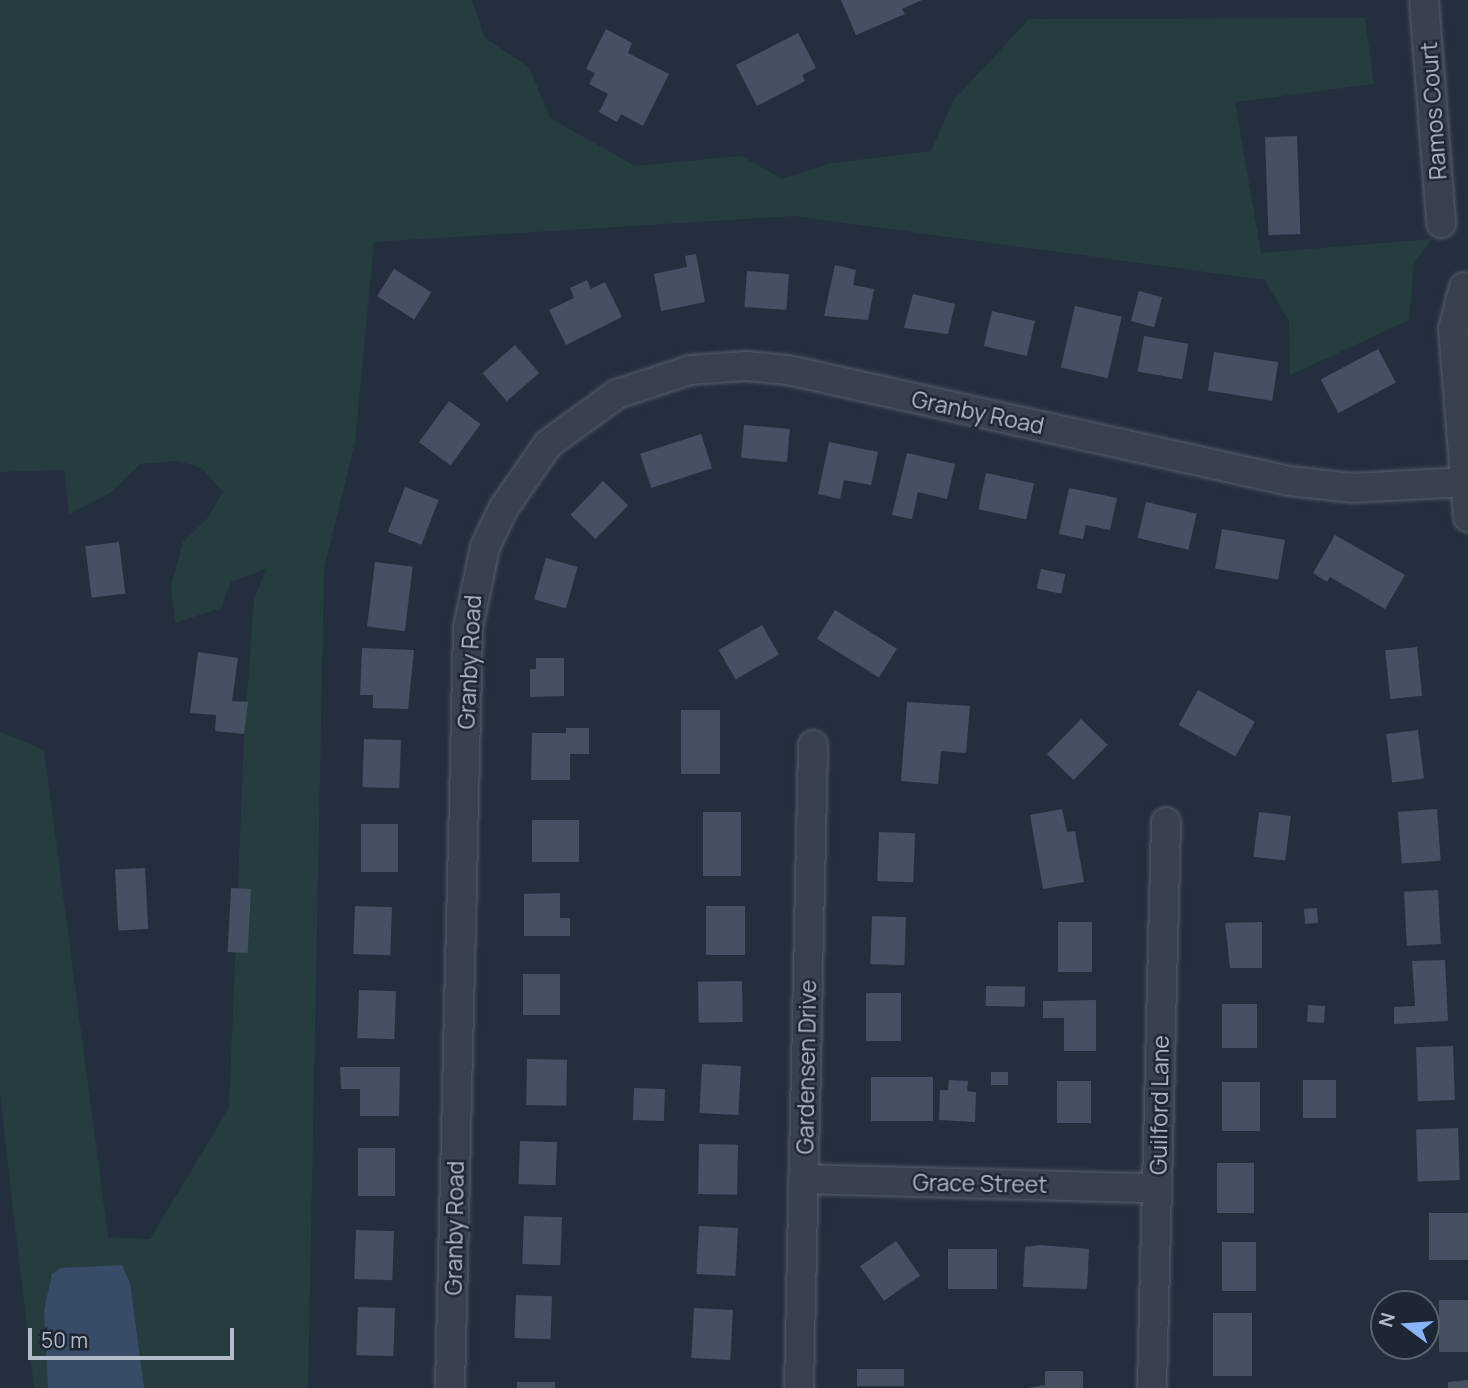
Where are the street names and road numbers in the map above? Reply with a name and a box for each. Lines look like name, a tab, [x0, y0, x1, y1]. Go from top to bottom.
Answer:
street label: Ramos Court	[1414, 41, 1452, 181]
street label: Granby Road	[909, 384, 1047, 440]
street label: Granby Road	[452, 594, 486, 730]
street label: Gardensen Drive	[791, 979, 821, 1155]
street label: Guilford Lane	[1144, 1035, 1174, 1175]
street label: Granby Road	[439, 1160, 469, 1296]
street label: Grace Street	[912, 1168, 1048, 1198]

